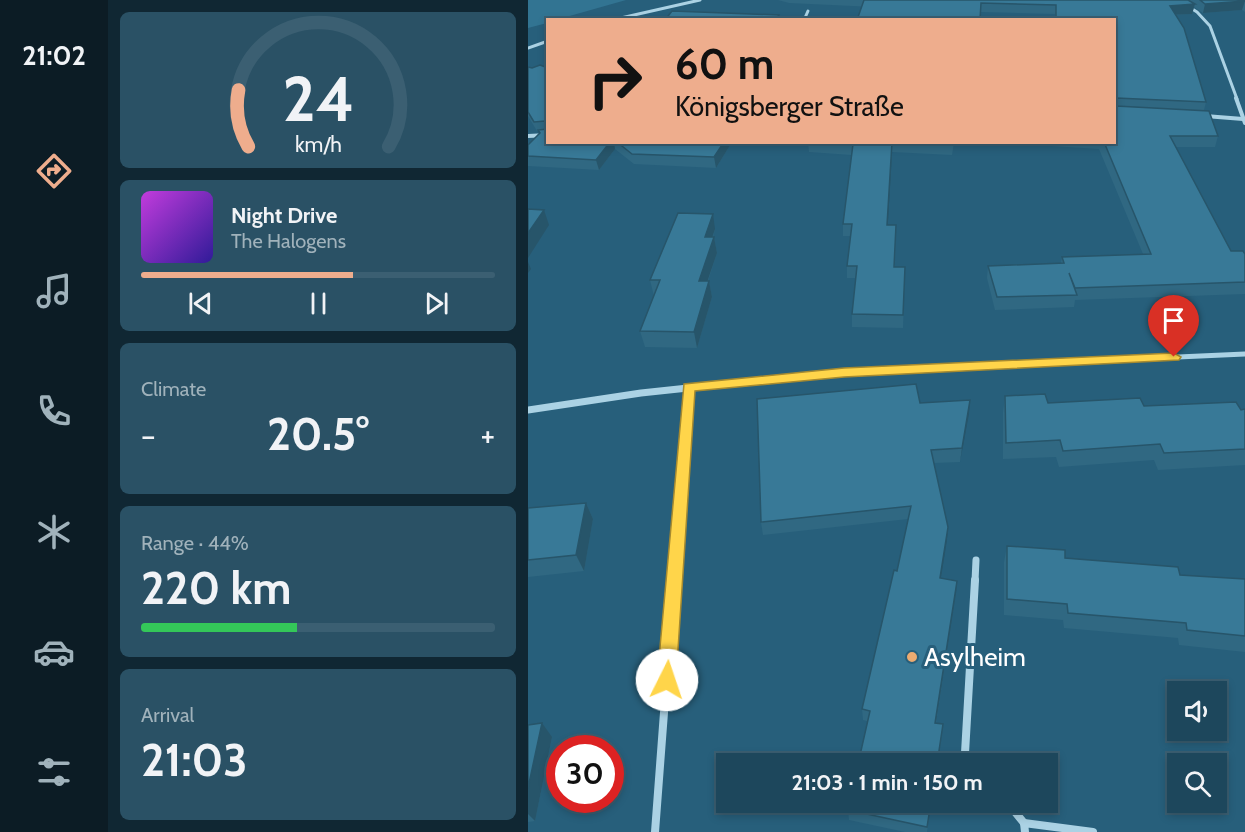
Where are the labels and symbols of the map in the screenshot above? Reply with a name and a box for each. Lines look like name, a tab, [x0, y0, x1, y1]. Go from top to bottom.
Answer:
pin	[1148, 295, 1199, 357]
place label: Asylheim	[924, 641, 1026, 673]
position arrow	[635, 648, 699, 712]
marker: Asylheim	[905, 650, 919, 664]
speed limit sign: 30	[546, 735, 624, 813]

